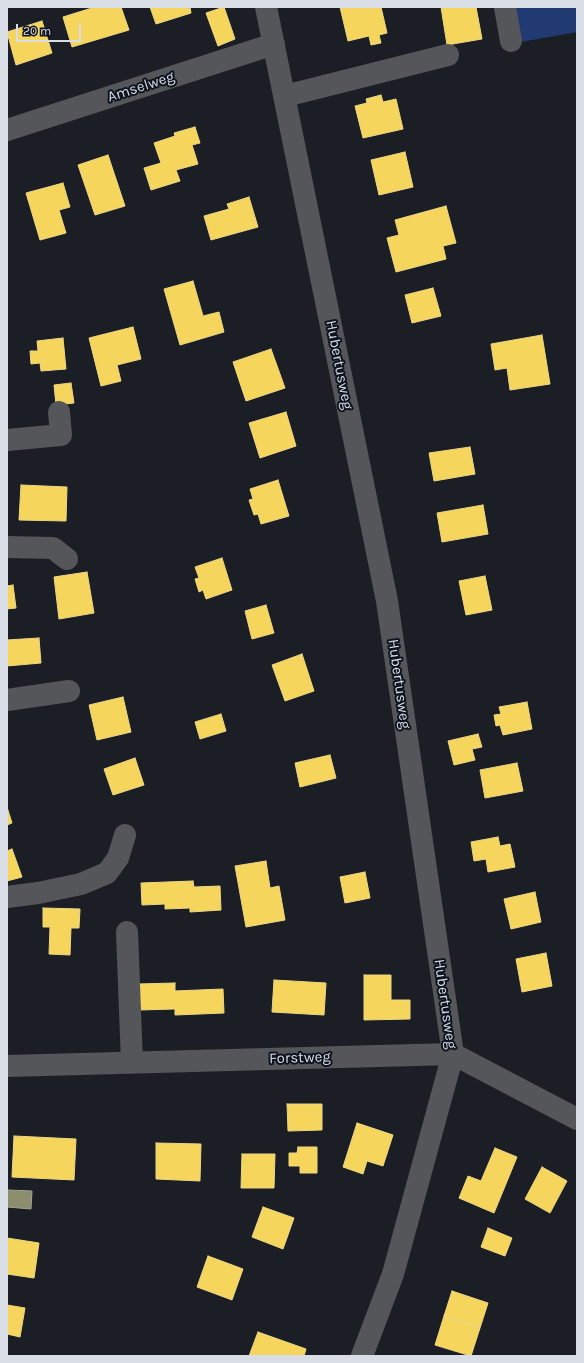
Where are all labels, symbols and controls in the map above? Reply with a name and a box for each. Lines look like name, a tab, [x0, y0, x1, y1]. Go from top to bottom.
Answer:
scale bar	[18, 16, 83, 42]
text: 20 m	[23, 24, 51, 38]
street label: Amselweg	[105, 68, 177, 106]
street label: Hubertusweg	[322, 319, 356, 411]
street label: Hubertusweg	[384, 638, 414, 730]
street label: Hubertusweg	[430, 958, 460, 1050]
street label: Forstweg	[269, 1048, 331, 1068]

